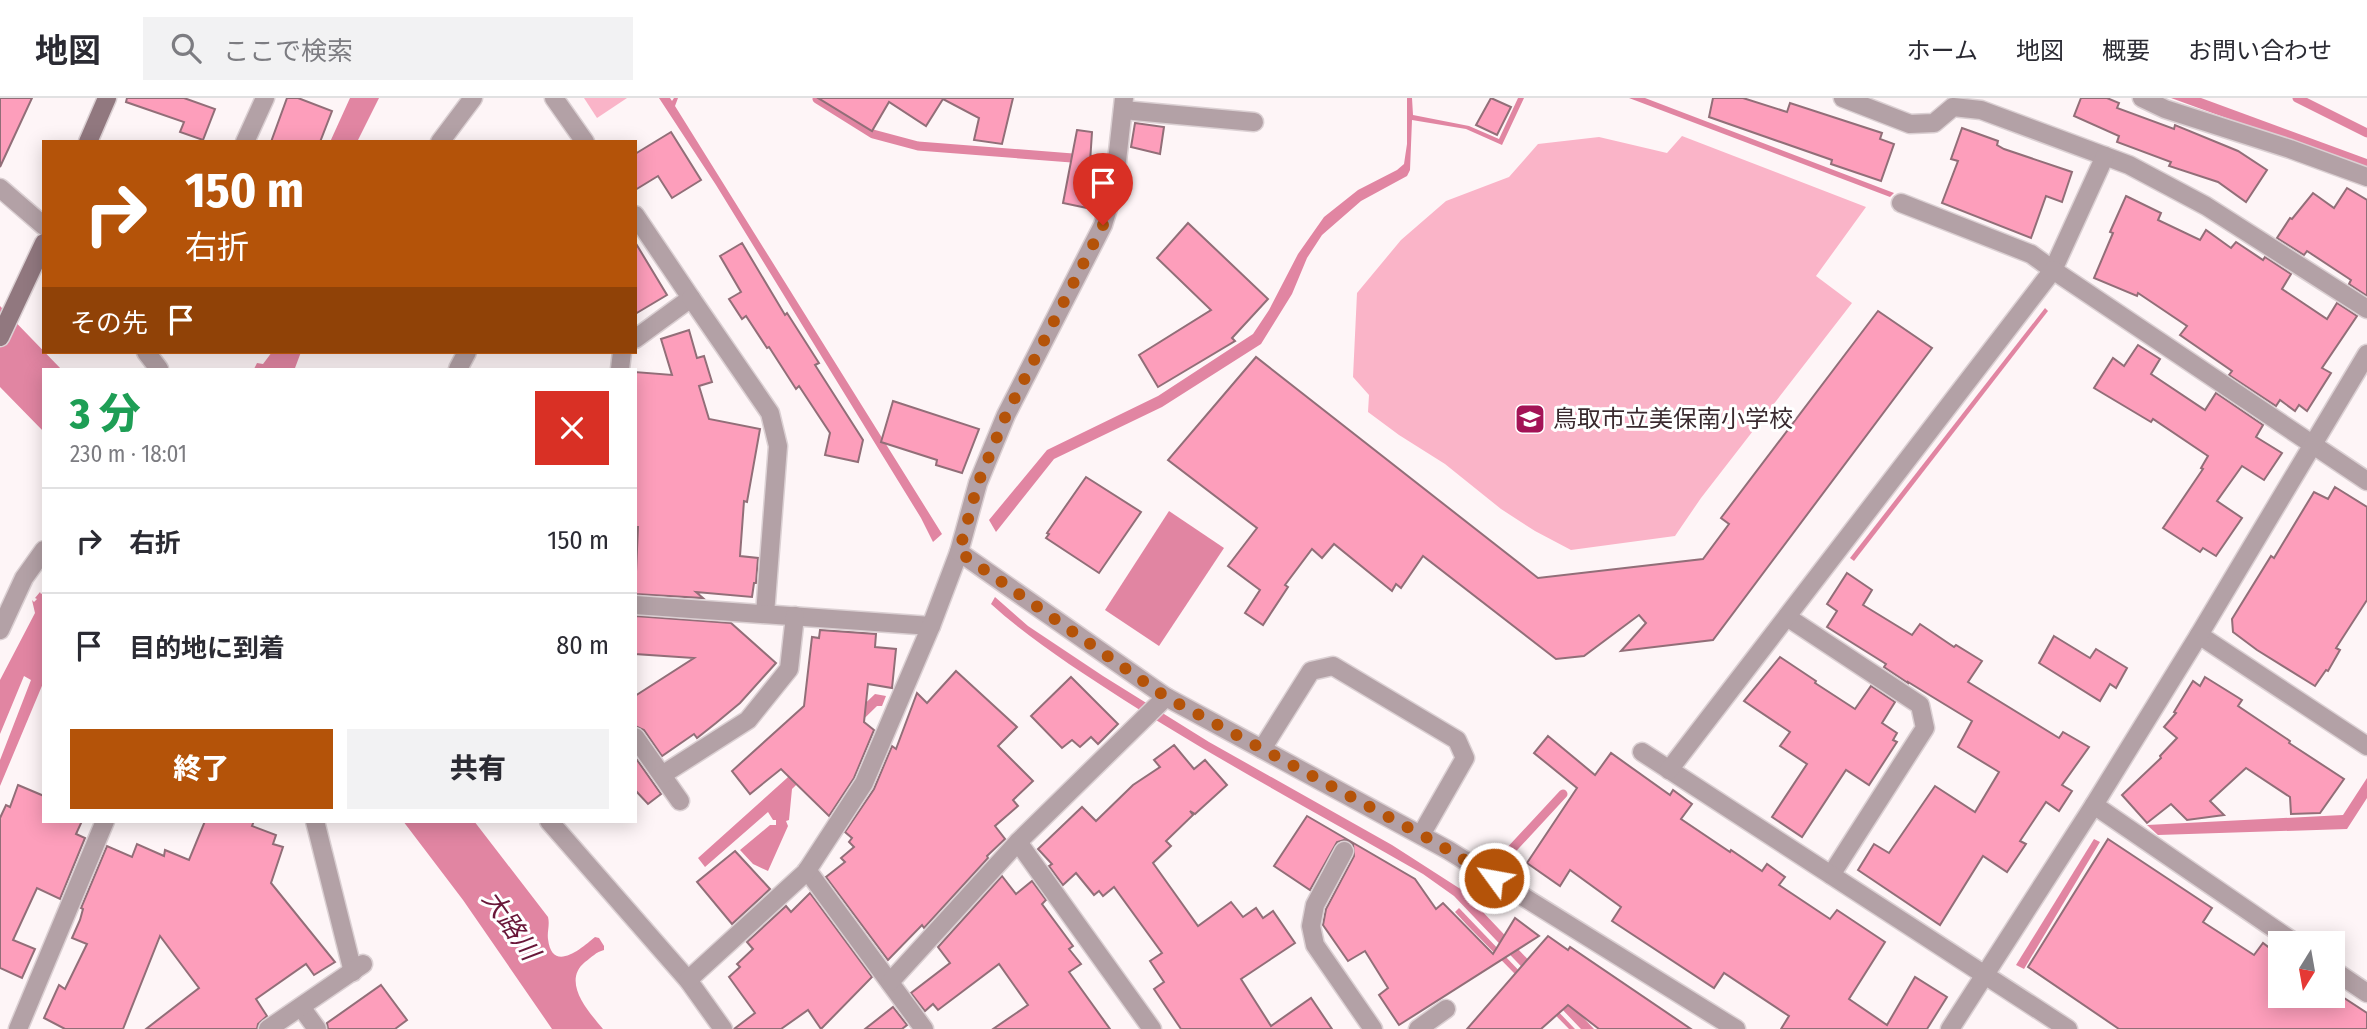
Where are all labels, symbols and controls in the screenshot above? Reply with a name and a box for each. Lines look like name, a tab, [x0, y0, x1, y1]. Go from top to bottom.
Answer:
search box	[143, 17, 633, 80]
icon: search	[167, 29, 205, 67]
text: 地図	[35, 31, 101, 71]
text: ここで検索	[223, 36, 353, 67]
text: ホーム	[1907, 37, 1978, 65]
text: 地図	[2016, 37, 2064, 65]
text: 概要	[2102, 37, 2150, 65]
text: お問い合わせ	[2188, 37, 2332, 65]
pin	[1073, 153, 1133, 225]
text: 150 m	[185, 161, 304, 220]
icon: arrive	[1084, 164, 1122, 202]
icon: right	[70, 168, 161, 259]
text: 右折	[185, 228, 249, 266]
icon: arrive	[162, 301, 200, 339]
text: その先	[70, 308, 148, 339]
text: 3 分	[70, 389, 141, 439]
button: close	[535, 391, 609, 465]
school or university icon: 鳥取市立美保南小学校	[1513, 402, 1547, 436]
place label: 鳥取市立美保南小学校	[1553, 405, 1793, 433]
text: 230 m · 18:01	[70, 440, 187, 468]
icon: right	[70, 522, 108, 560]
text: 150 m	[547, 525, 609, 556]
text: 右折	[129, 528, 181, 559]
icon: arrive	[70, 627, 108, 665]
text: 80 m	[556, 630, 609, 661]
text: 目的地に到着	[129, 633, 285, 664]
button: 終了	[70, 729, 333, 809]
button: 共有	[347, 729, 609, 809]
position arrow	[1457, 841, 1531, 915]
water label: 大路川	[476, 884, 547, 969]
north arrow	[2268, 931, 2345, 1008]
map controls	[2268, 931, 2345, 1008]

